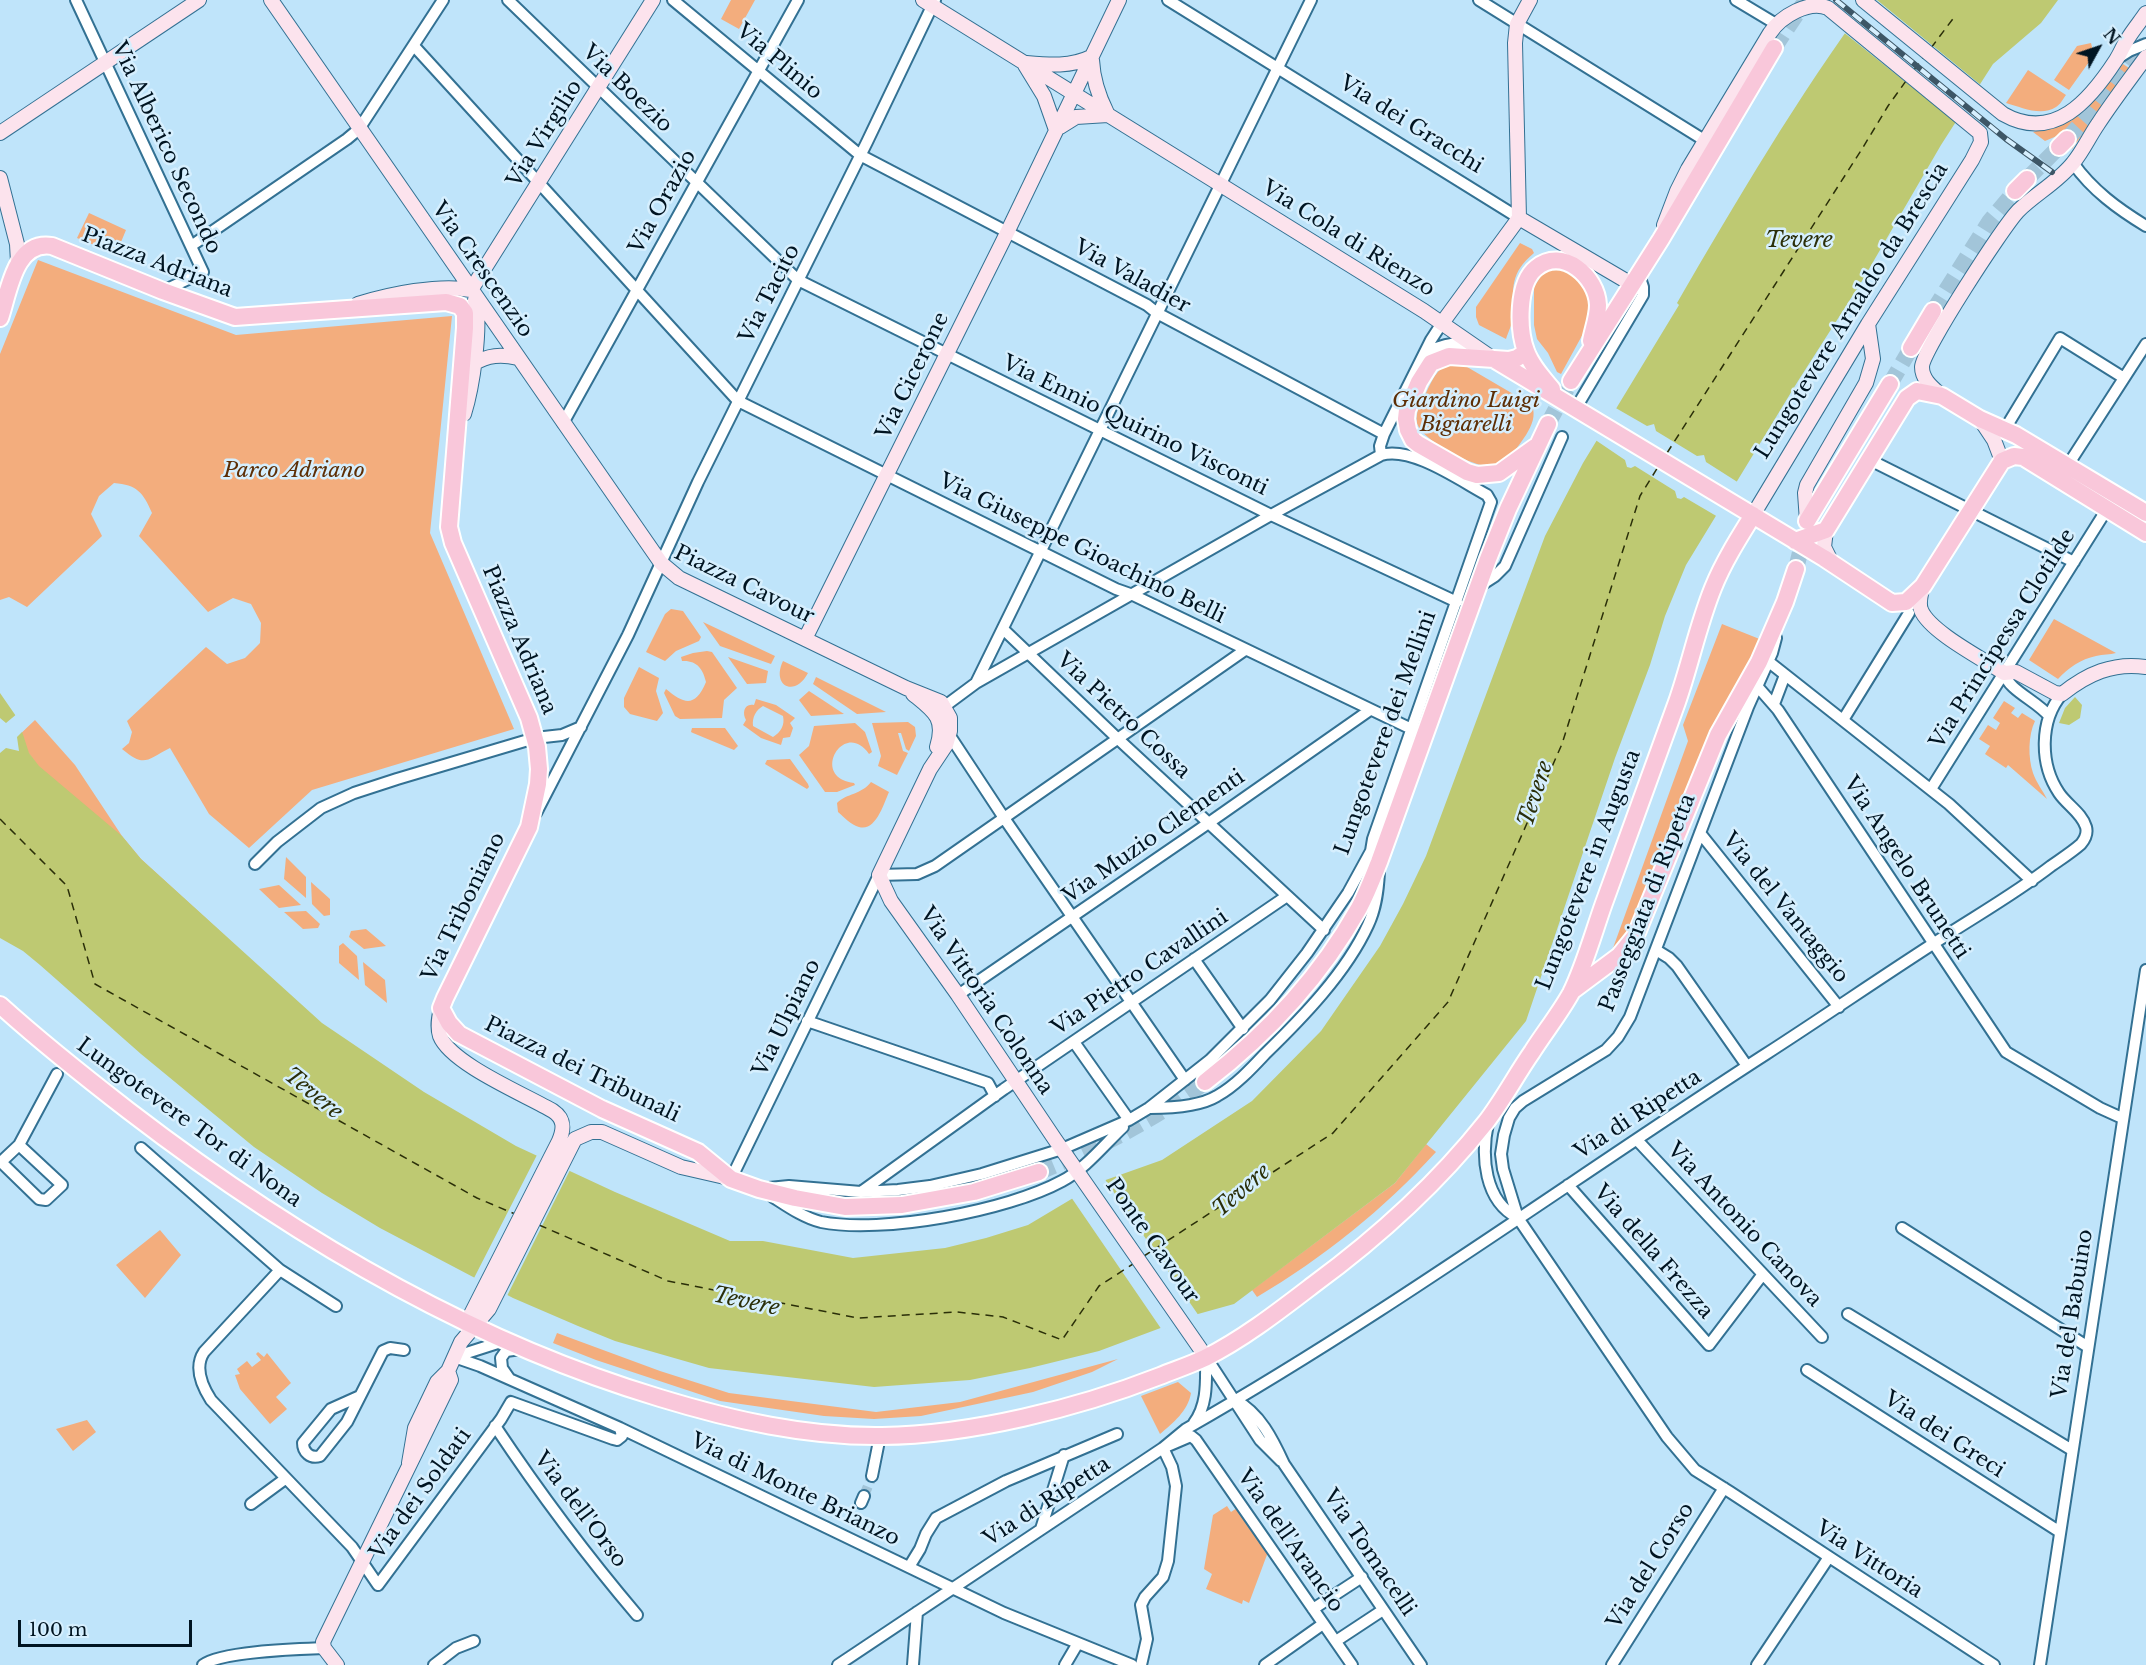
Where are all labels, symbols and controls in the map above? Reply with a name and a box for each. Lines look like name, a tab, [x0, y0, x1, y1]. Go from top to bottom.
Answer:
north arrow	[2068, 18, 2128, 78]
street label: Via Plinio	[731, 19, 827, 105]
text: N	[2099, 24, 2124, 49]
street label: Via Alberico Secondo	[106, 38, 226, 258]
street label: Via Boezio	[577, 40, 677, 138]
street label: Via dei Gracchi	[1335, 71, 1487, 179]
street label: Via Virgilio	[502, 76, 588, 192]
street label: Via Orazio	[624, 146, 702, 258]
street label: Lungotevere Arnaldo da Brescia	[1750, 158, 1954, 464]
street label: Via Cola di Rienzo	[1257, 176, 1439, 302]
street label: Via Crescenzio	[426, 197, 538, 343]
street label: Piazza Adriana	[78, 223, 236, 303]
water label: Tevere	[1765, 228, 1833, 254]
street label: Via Valadier	[1069, 235, 1195, 319]
street label: Via Tacito	[734, 240, 806, 348]
street label: Via Cicerone	[871, 308, 955, 444]
street label: Via Ennio Quirino Visconti	[998, 351, 1272, 501]
park label: Giardino Luigi Bigiarelli	[1392, 388, 1540, 438]
park label: Parco Adriano	[223, 458, 365, 484]
street label: Via Giuseppe Gioachino Belli	[935, 469, 1229, 629]
street label: Via Principessa Clotilde	[1925, 525, 2081, 753]
street label: Piazza Cavour	[670, 540, 818, 630]
street label: Piazza Adriana	[476, 562, 562, 718]
street label: Lungotevere dei Mellini	[1330, 607, 1442, 859]
street label: Via Pietro Cossa	[1051, 648, 1195, 784]
street label: Lungotevere in Augusta	[1531, 746, 1647, 994]
water label: Tevere	[1513, 758, 1559, 830]
street label: Via Muzio Clementi	[1058, 765, 1250, 909]
street label: Via Angelo Brunetti	[1838, 772, 1974, 964]
street label: Passeggiata di Ripetta	[1595, 790, 1701, 1016]
street label: Via Triboniano	[417, 828, 511, 986]
street label: Via del Vantaggio	[1717, 828, 1853, 988]
street label: Via Vittoria Colonna	[914, 902, 1058, 1100]
street label: Via Pietro Cavallini	[1047, 905, 1233, 1041]
street label: Via Ulpiano	[748, 955, 826, 1081]
street label: Piazza dei Tribunali	[480, 1012, 684, 1128]
street label: Lungotevere Tor di Nona	[72, 1033, 306, 1213]
water label: Tevere	[278, 1062, 348, 1126]
street label: Via di Ripetta	[1570, 1065, 1706, 1165]
street label: Via Antonio Canova	[1661, 1138, 1827, 1312]
water label: Tevere	[1208, 1159, 1276, 1223]
street label: Ponte Cavour	[1100, 1174, 1204, 1308]
street label: Via della Frezza	[1588, 1180, 1718, 1324]
street label: Via del Babuino	[2047, 1228, 2099, 1400]
water label: Tevere	[710, 1282, 782, 1322]
street label: Via dei Greci	[1879, 1387, 2009, 1483]
street label: Via dei Soldati	[365, 1424, 477, 1564]
street label: Via di Monte Brianzo	[686, 1428, 904, 1552]
street label: Via dell'Orso	[528, 1447, 632, 1573]
street label: Via di Ripetta	[979, 1452, 1115, 1552]
street label: Via dell'Arancio	[1231, 1465, 1349, 1617]
street label: Via Tomacelli	[1317, 1485, 1421, 1621]
street label: Via del Corso	[1602, 1498, 1700, 1634]
street label: Via Vittoria	[1811, 1516, 1927, 1604]
scale bar	[21, 1608, 195, 1646]
text: 100 m	[29, 1619, 87, 1641]

